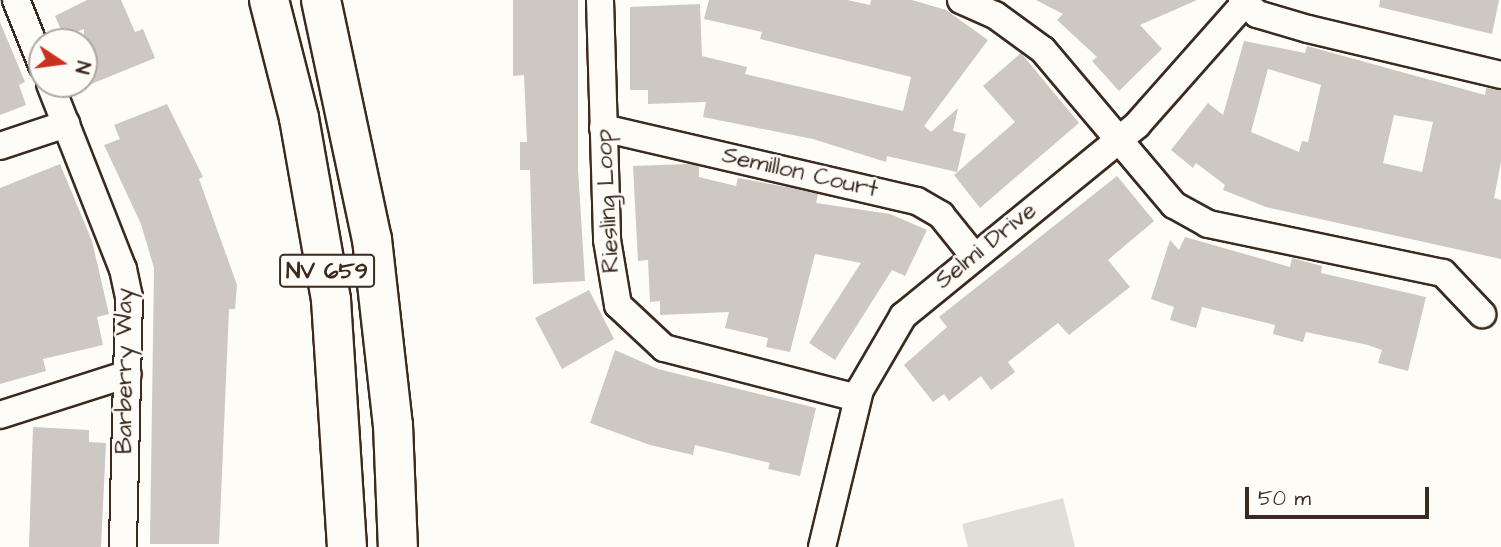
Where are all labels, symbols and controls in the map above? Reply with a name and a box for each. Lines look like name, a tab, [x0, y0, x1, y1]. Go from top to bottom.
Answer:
north arrow	[28, 28, 98, 98]
text: N	[68, 59, 96, 76]
street label: Riesling Loop	[590, 128, 626, 274]
street label: Semillon Court	[719, 141, 881, 205]
street label: Selmi Drive	[930, 196, 1042, 296]
road number: NV 659	[278, 252, 376, 290]
street label: Barberry Way	[111, 288, 139, 454]
scale bar	[1249, 474, 1433, 518]
text: 50 m	[1258, 484, 1311, 513]

